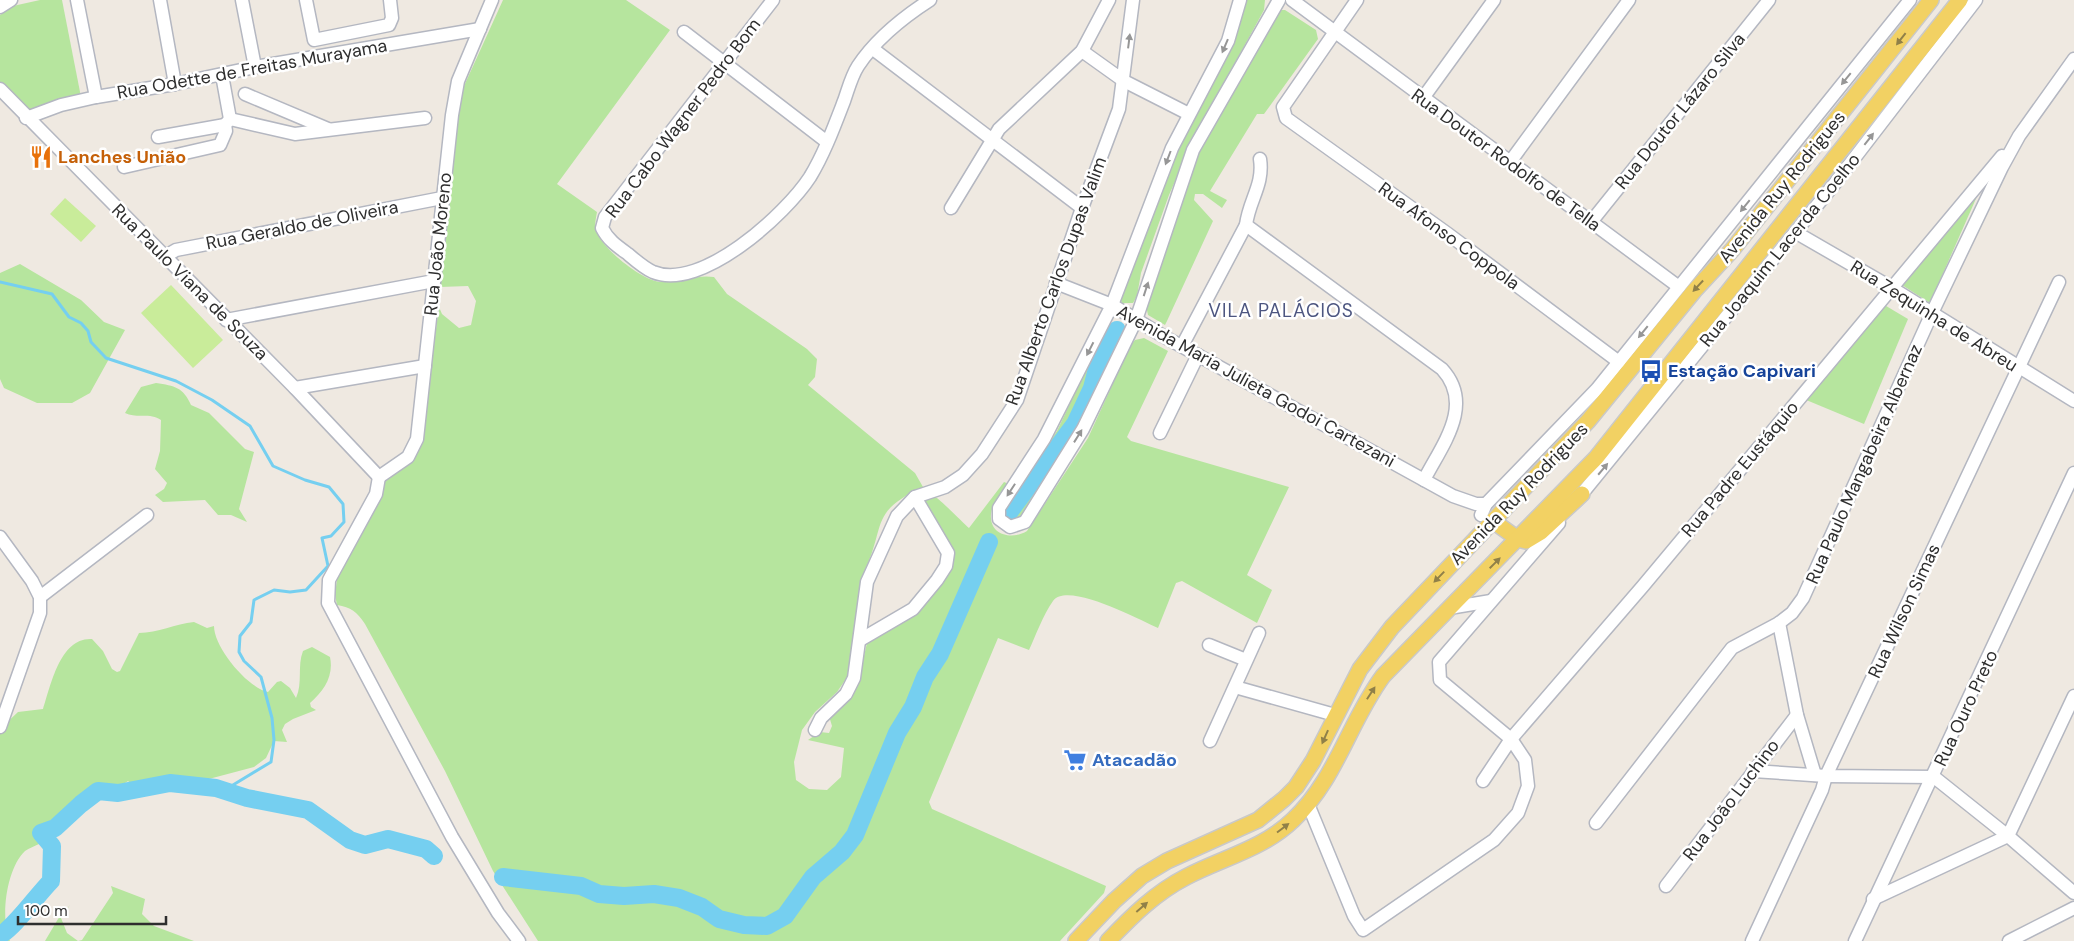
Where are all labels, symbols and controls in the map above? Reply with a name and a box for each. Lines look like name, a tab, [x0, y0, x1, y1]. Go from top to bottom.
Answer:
street label: Rua Cabo Wagner Pedro Bom	[600, 13, 766, 223]
street label: Rua Doutor Lázaro Silva	[1609, 28, 1751, 194]
one-way arrow	[1125, 32, 1133, 48]
one-way arrow	[1896, 32, 1906, 45]
street label: Rua Odette de Freitas Murayama	[115, 33, 389, 105]
one-way arrow	[1220, 39, 1228, 53]
one-way arrow	[1841, 72, 1852, 85]
street label: Rua Doutor Rodolfo de Tella	[1406, 83, 1606, 237]
street label: Avenida Ruy Rodrigues	[1713, 106, 1851, 268]
one-way arrow	[1864, 133, 1875, 146]
restaurant icon: Lanches União	[28, 144, 54, 170]
place label: Lanches União	[58, 145, 186, 169]
street label: Rua Joaquim Lacerda Coelho	[1694, 148, 1866, 352]
one-way arrow	[1164, 150, 1171, 165]
street label: Rua Alberto Carlos Dupas Valim	[1000, 154, 1112, 408]
street label: Rua João Moreno	[419, 171, 457, 317]
street label: Rua Afonso Coppola	[1374, 177, 1524, 295]
street label: Rua Geraldo de Oliveira	[204, 195, 400, 255]
street label: Rua Paulo Viana de Souza	[107, 199, 273, 365]
one-way arrow	[1739, 199, 1750, 212]
street label: Rua Zequinha de Abreu	[1846, 255, 2022, 377]
one-way arrow	[1692, 280, 1704, 292]
one-way arrow	[1142, 281, 1150, 296]
district label: VILA PALÁCIOS	[1208, 298, 1354, 323]
street label: Avenida Maria Julieta Godoi Cartezani	[1112, 299, 1400, 473]
one-way arrow	[1637, 325, 1648, 338]
street label: Rua Paulo Mangabeira Albernaz	[1800, 340, 1928, 588]
one-way arrow	[1086, 342, 1094, 356]
bus stop icon: Estação Capivari	[1638, 358, 1664, 384]
place label: Estação Capivari	[1668, 359, 1816, 383]
street label: Rua Padre Eustáquio	[1676, 396, 1804, 542]
street label: Avenida Ruy Rodrigues	[1445, 418, 1593, 570]
one-way arrow	[1074, 430, 1083, 443]
one-way arrow	[1597, 463, 1608, 476]
one-way arrow	[1006, 484, 1015, 497]
street label: Rua Wilson Simas	[1862, 540, 1946, 682]
one-way arrow	[1489, 557, 1501, 569]
one-way arrow	[1433, 571, 1445, 583]
street label: Rua Ouro Preto	[1929, 646, 2003, 770]
one-way arrow	[1366, 686, 1376, 700]
one-way arrow	[1321, 729, 1330, 744]
street label: Rua João Luchino	[1677, 734, 1785, 866]
supermarket icon: Atacadão	[1062, 747, 1088, 773]
place label: Atacadão	[1092, 748, 1177, 772]
one-way arrow	[1276, 823, 1290, 833]
scale bar	[18, 894, 165, 926]
text: 100 m	[25, 901, 68, 921]
one-way arrow	[1135, 901, 1148, 912]

